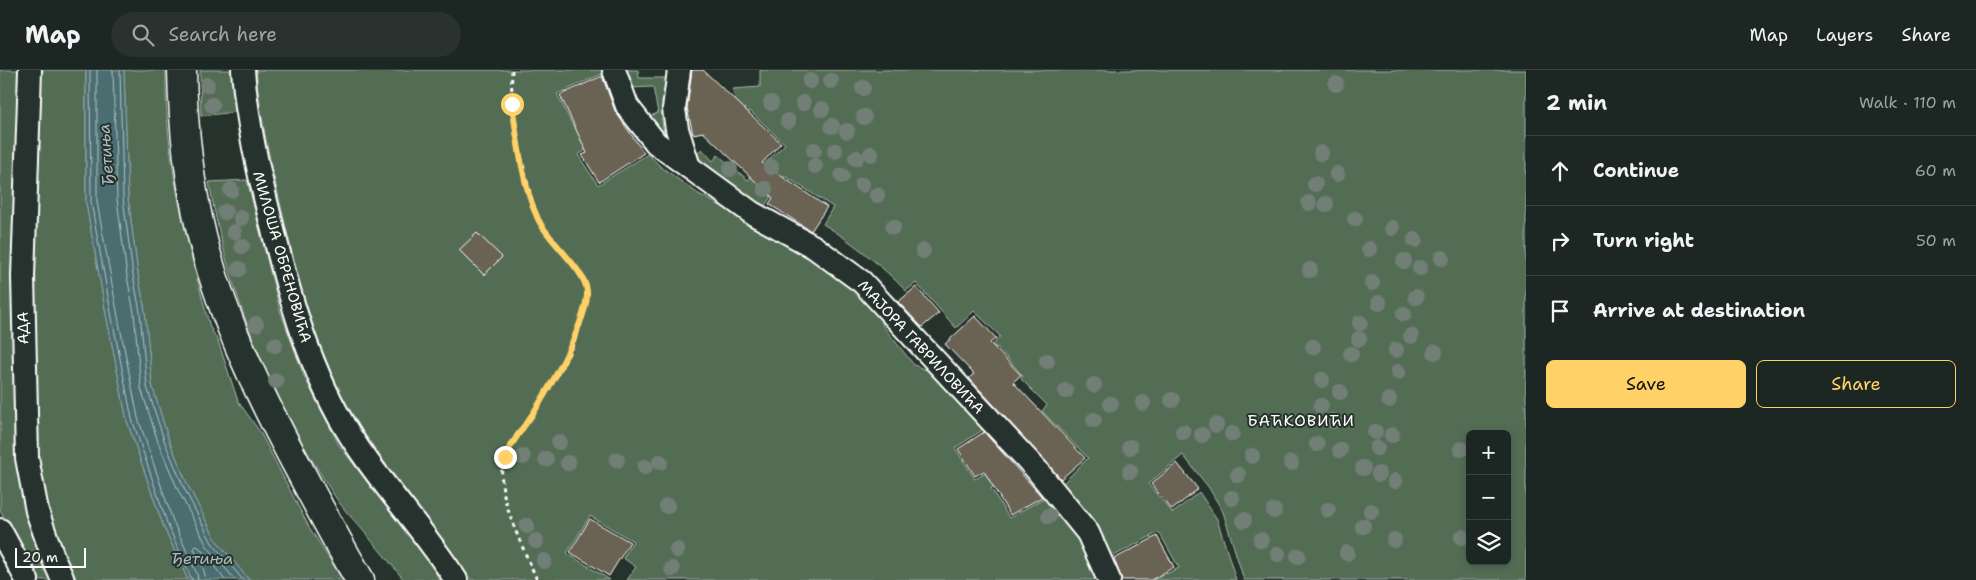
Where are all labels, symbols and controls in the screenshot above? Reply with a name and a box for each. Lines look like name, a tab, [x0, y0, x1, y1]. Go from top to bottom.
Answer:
search box	[111, 12, 461, 57]
text: Map	[25, 19, 81, 51]
icon: search	[129, 21, 157, 49]
text: Search here	[169, 22, 277, 47]
text: Map	[1750, 23, 1788, 47]
text: Layers	[1816, 23, 1873, 47]
text: Share	[1901, 23, 1951, 47]
text: 2 min	[1546, 89, 1607, 117]
text: Walk · 110 m	[1859, 92, 1956, 113]
route start	[501, 93, 524, 116]
water label: Ђетиња	[93, 123, 119, 187]
icon: ahead	[1546, 157, 1574, 185]
text: Continue	[1593, 158, 1679, 183]
text: 60 m	[1915, 160, 1956, 181]
street label: МИЛОША ОБРЕНОВИЋА	[248, 169, 316, 345]
icon: right	[1546, 227, 1574, 255]
text: Turn right	[1593, 228, 1694, 253]
text: 50 m	[1916, 230, 1956, 251]
street label: МАЈОРА ГАВРИЛОВИЋА	[853, 276, 989, 418]
icon: arrive	[1546, 297, 1574, 325]
text: Arrive at destination	[1593, 298, 1805, 323]
street label: АДА	[13, 311, 33, 345]
button: Save	[1546, 360, 1746, 408]
button: Share	[1756, 360, 1956, 408]
district label: БАЋКОВИЋИ	[1247, 410, 1355, 431]
map controls	[1466, 430, 1511, 565]
button: +	[1466, 430, 1511, 475]
route end	[494, 446, 517, 469]
button: −	[1466, 475, 1511, 520]
button: layers	[1466, 520, 1511, 565]
scale bar	[15, 545, 86, 568]
text: 20 m	[22, 548, 58, 566]
water label: Ђетиња	[171, 548, 233, 569]

